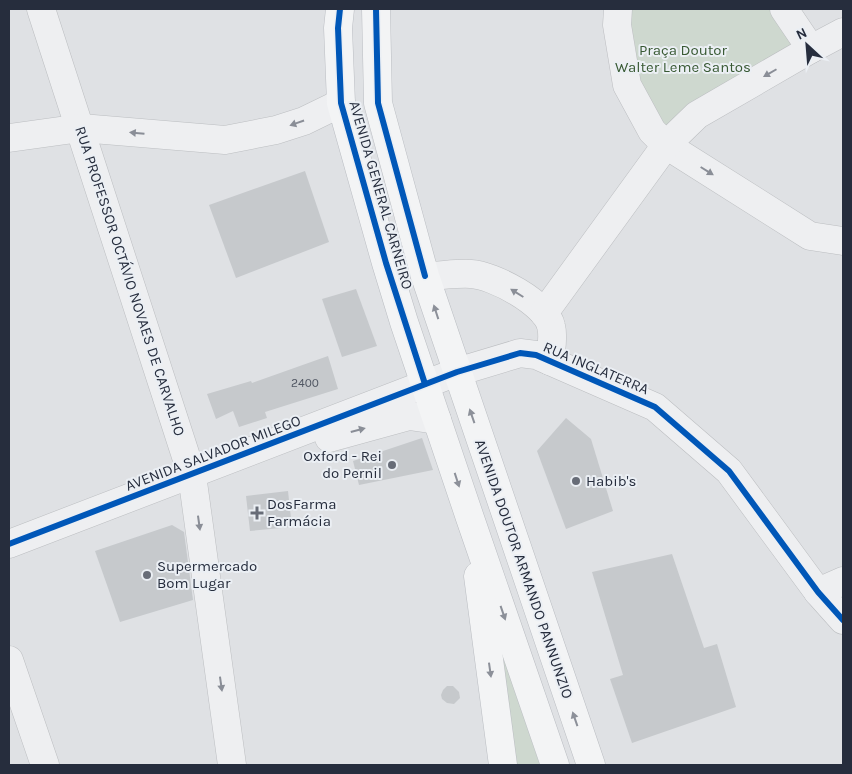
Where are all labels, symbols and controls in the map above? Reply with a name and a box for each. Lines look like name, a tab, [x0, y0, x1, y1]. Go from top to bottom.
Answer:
north arrow	[782, 20, 832, 70]
text: N	[793, 24, 810, 44]
park label: Praça Doutor Walter Leme Santos	[615, 41, 751, 76]
one-way arrow	[764, 68, 777, 77]
street label: AVENIDA GENERAL CARNEIRO	[345, 99, 417, 291]
one-way arrow	[289, 119, 304, 127]
street label: RUA PROFESSOR OCTÁVIO NOVAES DE CARVALHO	[71, 124, 189, 438]
one-way arrow	[129, 129, 145, 137]
one-way arrow	[700, 166, 714, 175]
one-way arrow	[510, 288, 524, 297]
one-way arrow	[432, 304, 439, 319]
street label: RUA INGLATERRA	[540, 338, 652, 399]
house number: 2400	[291, 376, 319, 390]
one-way arrow	[467, 409, 475, 424]
street label: AVENIDA SALVADOR MILEGO	[123, 411, 303, 495]
one-way arrow	[350, 426, 365, 434]
street label: AVENIDA DOUTOR ARMANDO PANNUNZIO	[471, 437, 577, 701]
place label: Oxford - Rei do Pernil	[303, 447, 382, 482]
marker: Oxford - Rei do Pernil	[386, 459, 398, 471]
place label: Habib's	[586, 472, 636, 490]
one-way arrow	[453, 473, 461, 488]
marker: Habib's	[570, 475, 582, 487]
place label: DosFarma Farmácia	[267, 495, 336, 530]
marker: DosFarma Farmácia	[251, 507, 263, 519]
one-way arrow	[195, 515, 203, 531]
place label: Supermercado Bom Lugar	[157, 557, 257, 592]
marker: Supermercado Bom Lugar	[141, 569, 153, 581]
one-way arrow	[500, 606, 507, 621]
one-way arrow	[486, 662, 494, 678]
one-way arrow	[217, 676, 225, 692]
one-way arrow	[571, 711, 579, 726]

